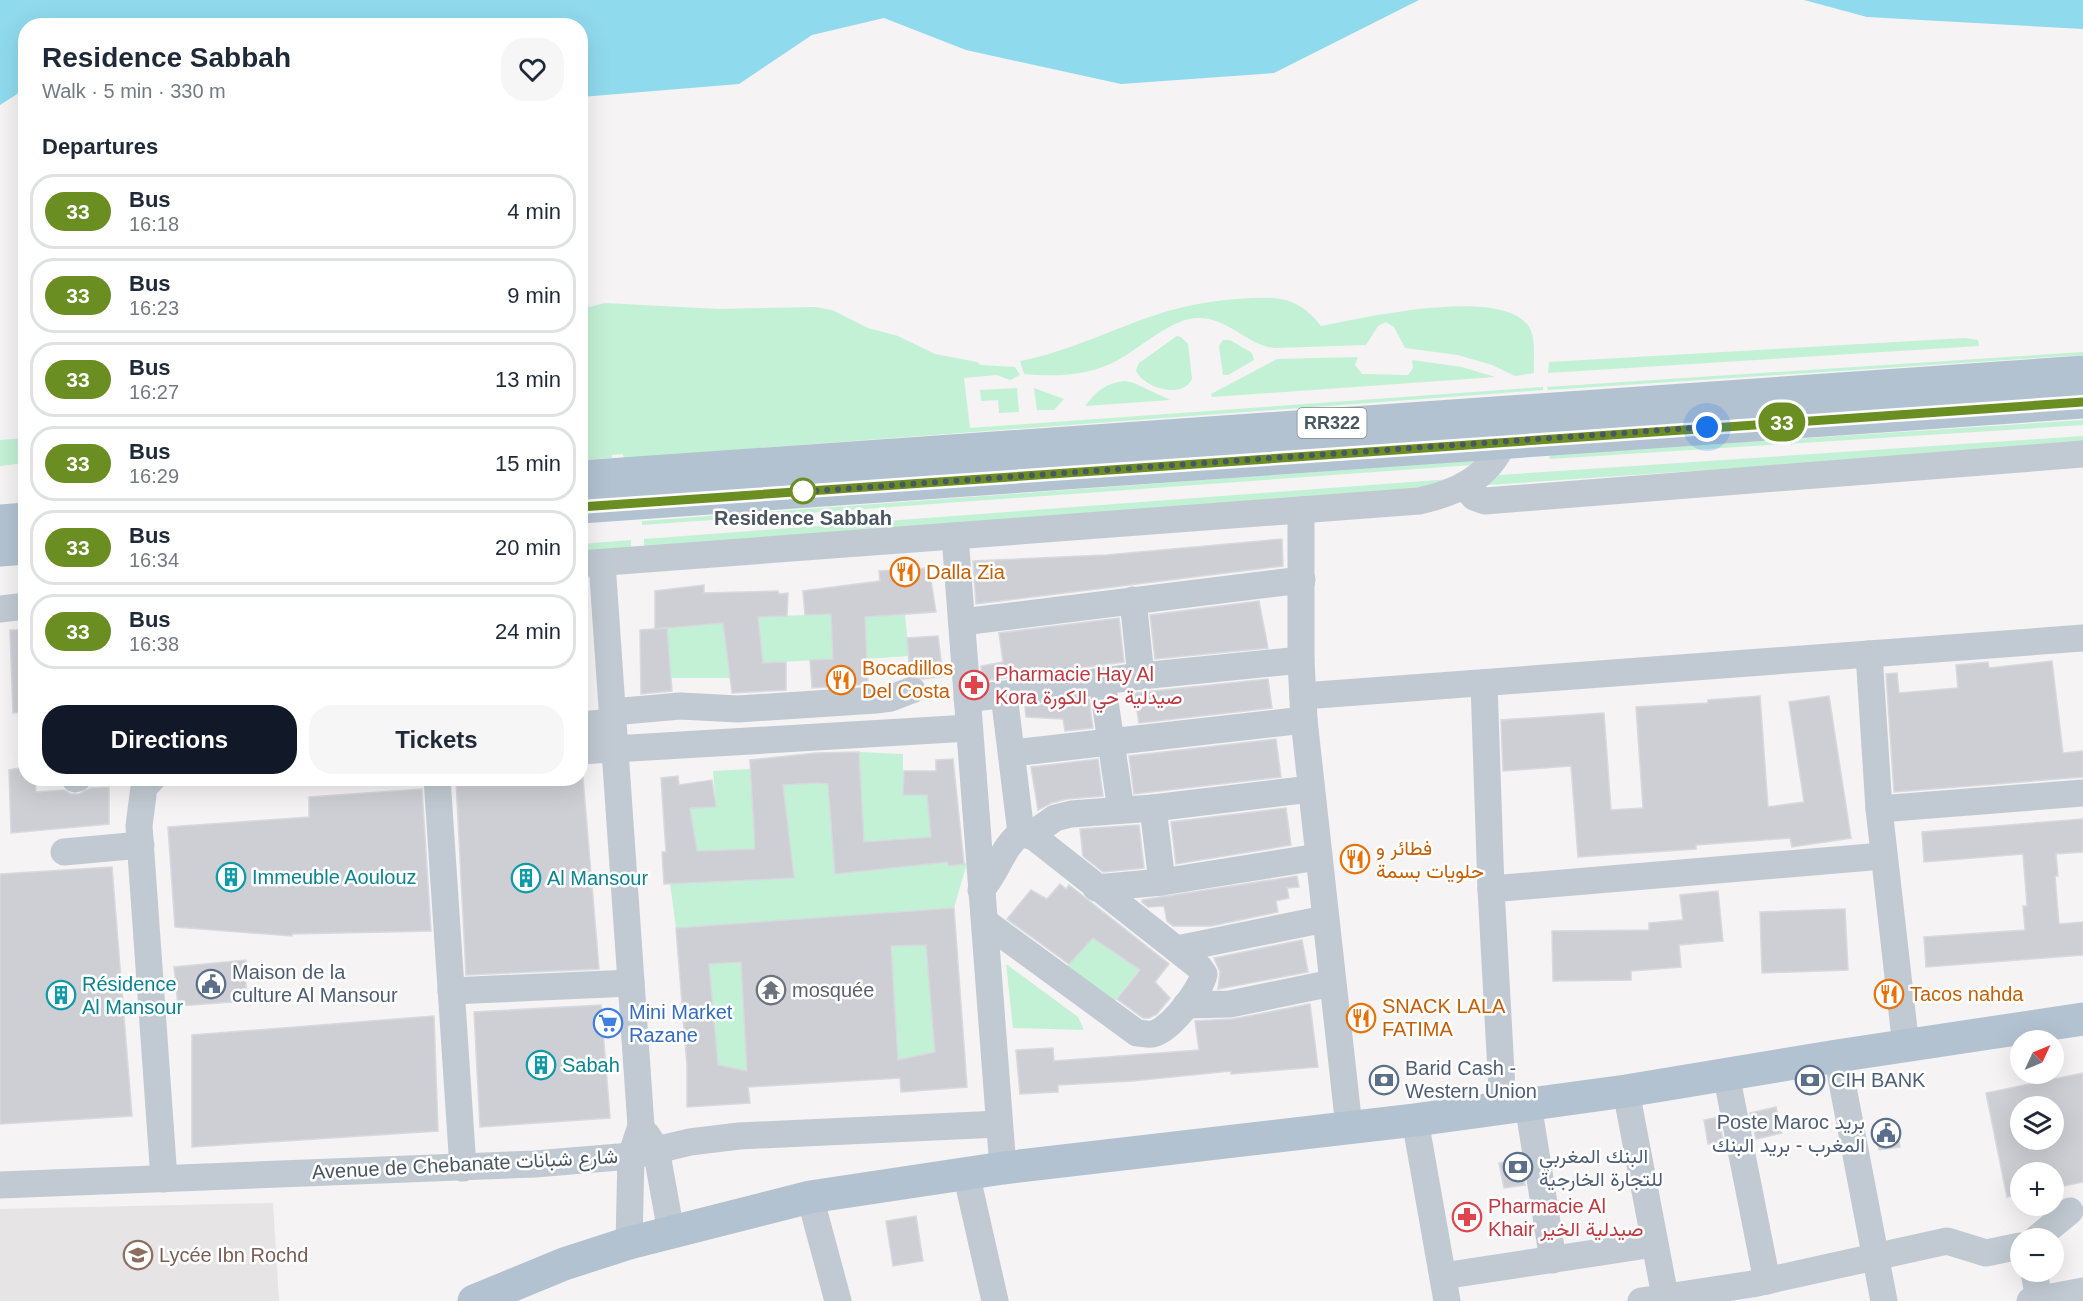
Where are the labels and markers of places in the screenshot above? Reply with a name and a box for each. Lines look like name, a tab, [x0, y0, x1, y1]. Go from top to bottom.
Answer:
marker: Residence Sabbah	[790, 478, 816, 504]
place label: Residence Sabbah	[714, 507, 892, 529]
restaurant icon: Dalla Zia	[889, 556, 921, 588]
place label: Dalla Zia	[926, 561, 1006, 583]
place label: Bocadillos Del Costa	[862, 657, 953, 702]
place label: Pharmacie Hay Al Kora صيدلية حي الكورة	[995, 663, 1182, 714]
restaurant icon: Bocadillos Del Costa	[825, 664, 857, 696]
pharmacy icon: Pharmacie Hay Al Kora صيدلية حي الكورة	[958, 669, 990, 701]
place label: فطائر و حلويات بسمة	[1376, 837, 1484, 884]
restaurant icon: فطائر و حلويات بسمة	[1339, 843, 1371, 875]
building icon: Immeuble Aoulouz	[215, 861, 247, 893]
building icon: Al Mansour	[510, 862, 542, 894]
place label: Immeuble Aoulouz	[252, 866, 417, 888]
place label: Al Mansour	[547, 867, 648, 889]
place label: Maison de la culture Al Mansour	[232, 961, 398, 1006]
public building icon: Maison de la culture Al Mansour	[195, 968, 227, 1000]
place label: Résidence Al Mansour	[82, 973, 183, 1018]
temple icon: mosquée	[755, 974, 787, 1006]
restaurant icon: Tacos nahda	[1873, 978, 1905, 1010]
building icon: Résidence Al Mansour	[45, 979, 77, 1011]
place label: mosquée	[792, 979, 874, 1001]
place label: Tacos nahda	[1910, 983, 2024, 1005]
place label: SNACK LALA FATIMA	[1382, 995, 1506, 1040]
place label: Mini Market Razane	[629, 1001, 733, 1046]
restaurant icon: SNACK LALA FATIMA	[1345, 1002, 1377, 1034]
supermarket icon: Mini Market Razane	[592, 1007, 624, 1039]
building icon: Sabah	[525, 1049, 557, 1081]
place label: Sabah	[562, 1054, 620, 1076]
place label: Barid Cash - Western Union	[1405, 1057, 1537, 1102]
bank icon: Barid Cash - Western Union	[1368, 1064, 1400, 1096]
bank icon: CIH BANK	[1794, 1064, 1826, 1096]
place label: CIH BANK	[1831, 1069, 1926, 1091]
place label: Poste Maroc بريد المغرب - بريد البنك	[1712, 1111, 1865, 1158]
public building icon: Poste Maroc بريد المغرب - بريد البنك	[1870, 1117, 1902, 1149]
place label: البنك المغربي للتجارة الخارجية	[1539, 1145, 1663, 1192]
bank icon: البنك المغربي للتجارة الخارجية	[1502, 1151, 1534, 1183]
place label: Pharmacie Al Khair صيدلية الخير	[1488, 1195, 1644, 1242]
pharmacy icon: Pharmacie Al Khair صيدلية الخير	[1451, 1201, 1483, 1233]
school or university icon: Lycée Ibn Rochd	[122, 1239, 154, 1271]
place label: Lycée Ibn Rochd	[159, 1244, 308, 1266]

